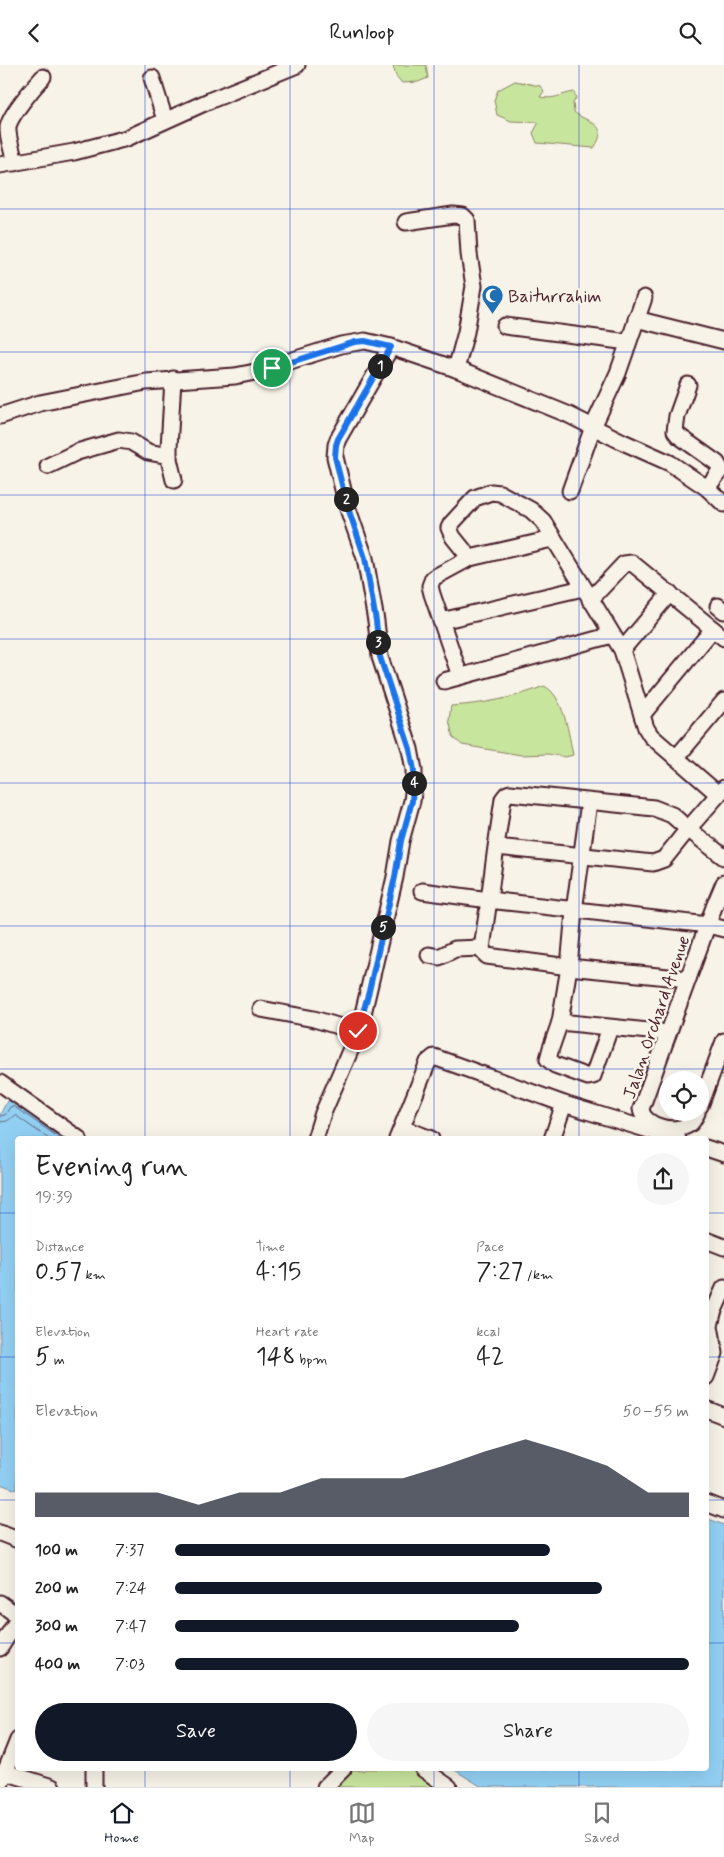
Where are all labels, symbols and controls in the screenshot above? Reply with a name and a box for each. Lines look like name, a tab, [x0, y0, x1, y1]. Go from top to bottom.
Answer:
icon: back	[20, 19, 48, 47]
text: Runloop	[329, 19, 395, 47]
icon: search	[676, 19, 704, 47]
mosque icon: Baiturrahim	[480, 284, 504, 315]
place label: Baiturrahim	[508, 285, 602, 309]
pin	[251, 347, 293, 389]
pin: 1	[368, 353, 392, 379]
icon: arrive	[258, 354, 286, 382]
text: 1	[377, 357, 384, 375]
pin: 2	[334, 487, 358, 511]
text: 2	[343, 490, 350, 508]
pin: 3	[366, 629, 390, 655]
text: 3	[375, 633, 382, 651]
pin: 4	[402, 771, 426, 795]
text: 4	[410, 774, 419, 792]
pin: 5	[370, 915, 396, 939]
text: 5	[379, 918, 388, 936]
street label: Jalan Orchard Avenue	[618, 932, 696, 1102]
pin	[337, 1010, 379, 1052]
icon: check	[344, 1017, 372, 1045]
map controls	[659, 1071, 709, 1121]
button: locate	[659, 1071, 709, 1121]
text: Evening run	[35, 1149, 188, 1186]
button: share	[637, 1153, 689, 1205]
text: 19:39	[35, 1187, 73, 1208]
text: Distance	[35, 1238, 84, 1256]
text: Time	[256, 1238, 285, 1256]
text: Pace	[476, 1238, 504, 1256]
text: 0.57	[35, 1256, 82, 1289]
text: 4:15	[256, 1256, 301, 1289]
text: 7:27	[476, 1256, 523, 1289]
text: km	[82, 1266, 106, 1284]
text: /km	[523, 1266, 553, 1284]
text: Elevation	[35, 1323, 90, 1341]
text: Heart rate	[256, 1323, 319, 1341]
text: kcal	[476, 1323, 500, 1341]
text: 5	[35, 1341, 50, 1374]
text: 148	[256, 1341, 296, 1374]
text: 42	[476, 1341, 504, 1374]
text: m	[50, 1351, 65, 1369]
text: bpm	[296, 1351, 328, 1369]
text: Elevation	[35, 1401, 98, 1422]
text: 50–55 m	[623, 1401, 689, 1422]
text: 100 m	[35, 1540, 78, 1561]
text: 7:37	[115, 1540, 144, 1561]
text: 200 m	[35, 1578, 79, 1599]
text: 7:24	[115, 1578, 147, 1599]
text: 300 m	[35, 1616, 78, 1637]
text: 7:47	[115, 1616, 146, 1637]
text: 400 m	[35, 1654, 80, 1675]
text: 7:03	[115, 1654, 145, 1675]
button: Save	[35, 1703, 357, 1761]
button: Share	[367, 1703, 689, 1761]
tab: Home	[104, 1799, 139, 1847]
tab: Map	[348, 1799, 376, 1847]
tab: Saved	[584, 1799, 620, 1847]

